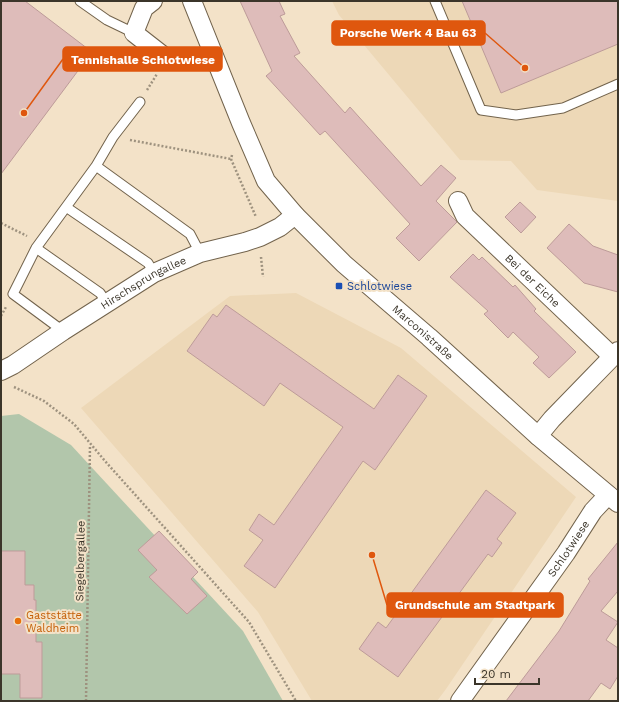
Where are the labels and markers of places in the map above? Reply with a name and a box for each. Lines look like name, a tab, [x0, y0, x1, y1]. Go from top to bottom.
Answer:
callout: Porsche Werk 4 Bau 63	[332, 21, 485, 45]
callout: Tennishalle Schlotwiese	[63, 47, 222, 71]
place label: Schlotwiese	[347, 280, 412, 293]
marker: Schlotwiese	[334, 281, 344, 291]
callout: Grundschule am Stadtpark	[387, 593, 563, 617]
place label: Gaststätte Waldheim	[26, 609, 82, 635]
marker: Gaststätte Waldheim	[13, 616, 23, 626]

